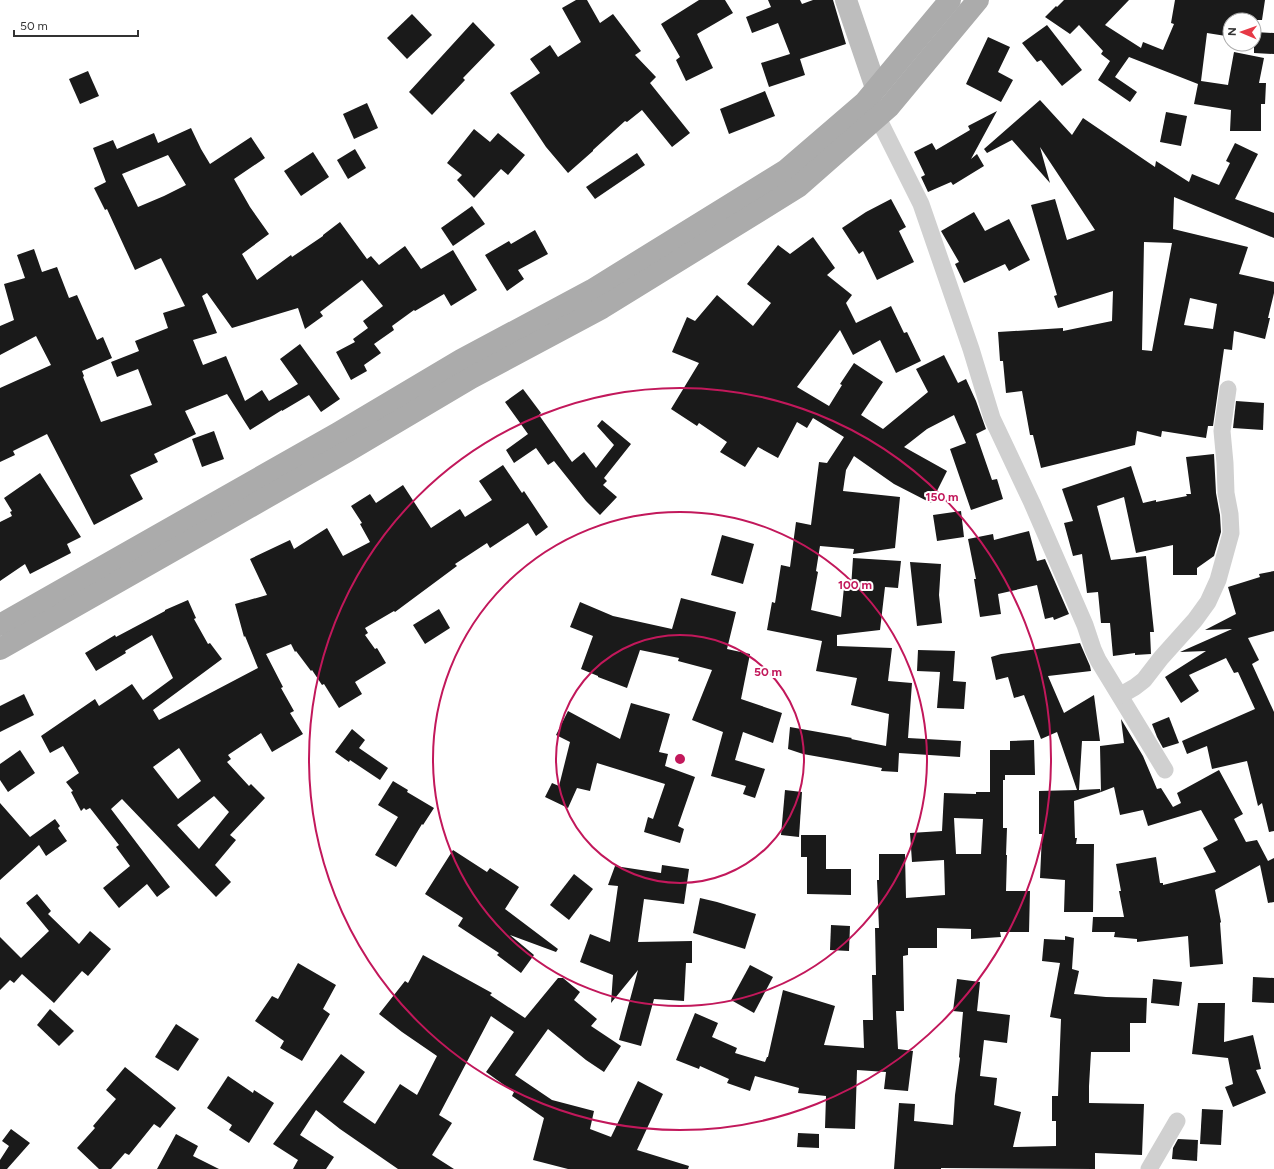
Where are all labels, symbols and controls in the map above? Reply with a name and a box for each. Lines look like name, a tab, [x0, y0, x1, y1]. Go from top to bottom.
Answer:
scale bar	[14, 12, 138, 38]
north arrow	[1222, 12, 1262, 52]
text: 50 m	[20, 19, 48, 33]
text: N	[1226, 27, 1239, 36]
text: 150 m	[925, 490, 959, 504]
text: 100 m	[838, 578, 872, 592]
text: 50 m	[754, 665, 782, 679]
centre of rings	[673, 752, 687, 766]

